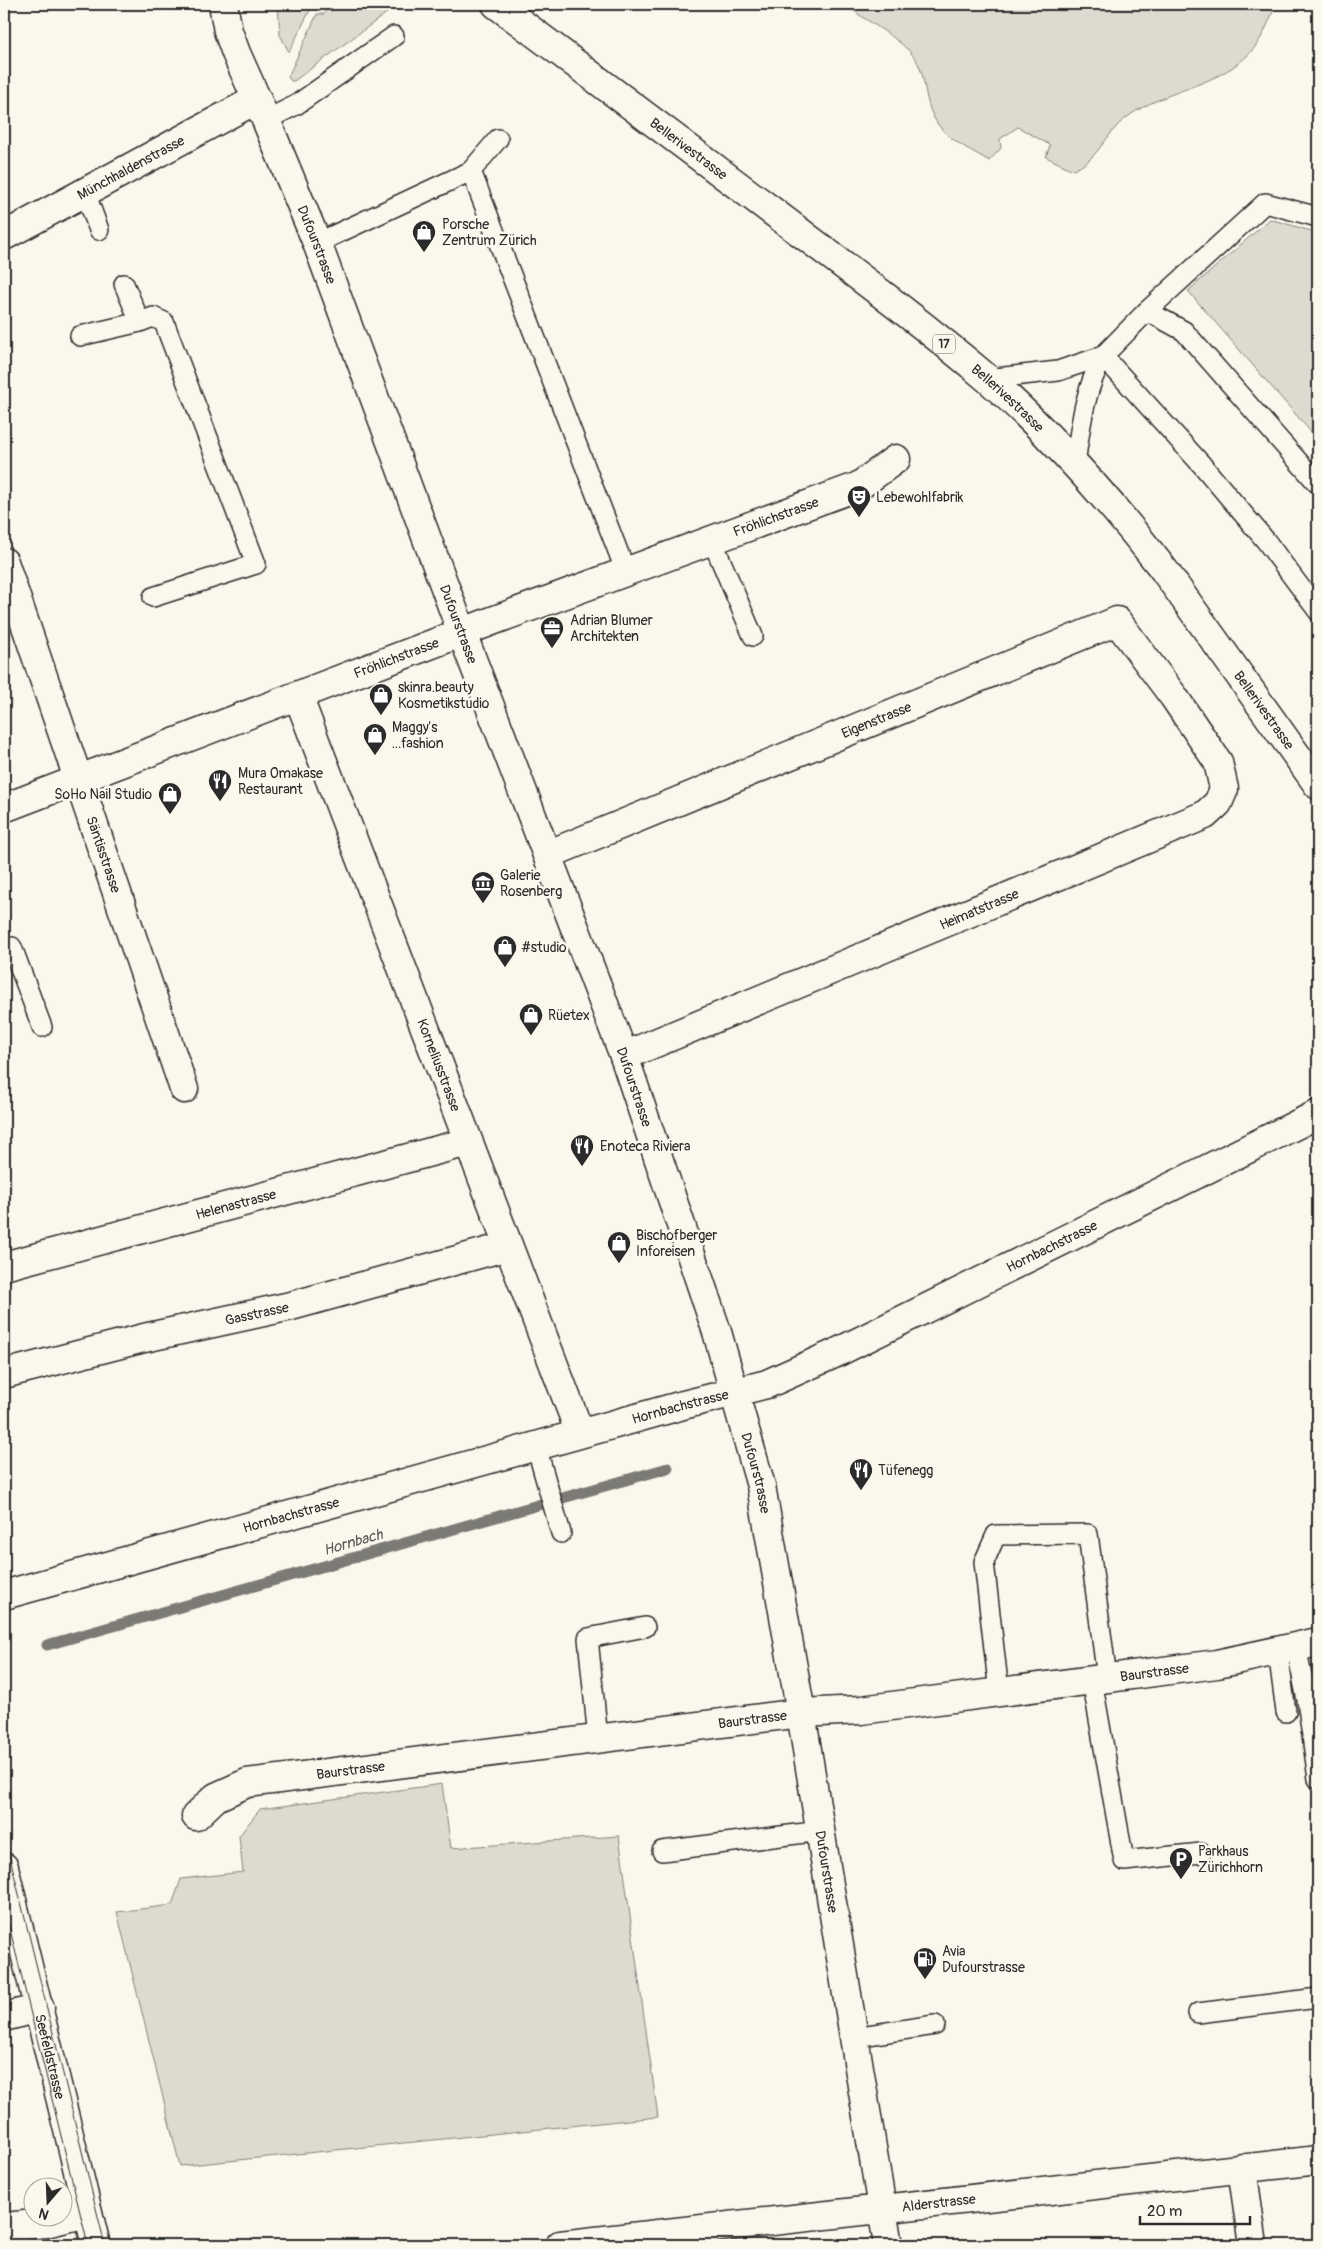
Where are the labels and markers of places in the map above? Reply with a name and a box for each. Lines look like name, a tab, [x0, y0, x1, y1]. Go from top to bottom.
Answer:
place label: Porsche Zentrum Zürich	[442, 216, 537, 249]
shop icon: Porsche Zentrum Zürich	[411, 219, 437, 253]
theatre icon: Lebewohlfabrik	[846, 484, 872, 518]
place label: Lebewohlfabrik	[876, 489, 963, 506]
place label: Adrian Blumer Architekten	[570, 612, 653, 645]
office icon: Adrian Blumer Architekten	[539, 615, 565, 649]
place label: skinra.beauty Kosmetikstudio	[398, 679, 490, 712]
shop icon: skinra.beauty Kosmetikstudio	[368, 682, 394, 716]
place label: Maggy's ...fashion	[392, 719, 444, 752]
shop icon: Maggy's ...fashion	[362, 722, 388, 756]
place label: Mura Omakase Restaurant	[238, 765, 323, 798]
restaurant icon: Mura Omakase Restaurant	[207, 768, 233, 802]
shop icon: SoHo Nail Studio	[157, 781, 183, 815]
place label: SoHo Nail Studio	[54, 786, 152, 803]
place label: Galerie Rosenberg	[500, 867, 562, 900]
museum icon: Galerie Rosenberg	[470, 870, 496, 904]
shop icon: #studio	[492, 934, 518, 968]
place label: #studio	[521, 939, 567, 956]
shop icon: Rüetex	[518, 1002, 544, 1036]
place label: Rüetex	[548, 1007, 590, 1024]
restaurant icon: Enoteca Riviera	[569, 1133, 595, 1167]
place label: Enoteca Riviera	[600, 1138, 690, 1155]
place label: Bischofberger Inforeisen	[636, 1227, 717, 1260]
shop icon: Bischofberger Inforeisen	[606, 1230, 632, 1264]
restaurant icon: Tüfenegg	[848, 1457, 874, 1491]
place label: Tüfenegg	[878, 1462, 933, 1479]
place label: Parkhaus Zürichhorn	[1198, 1843, 1263, 1876]
parking icon: Parkhaus Zürichhorn	[1168, 1846, 1194, 1880]
place label: Avia Dufourstrasse	[942, 1943, 1025, 1976]
fuel station icon: Avia Dufourstrasse	[912, 1946, 938, 1980]

